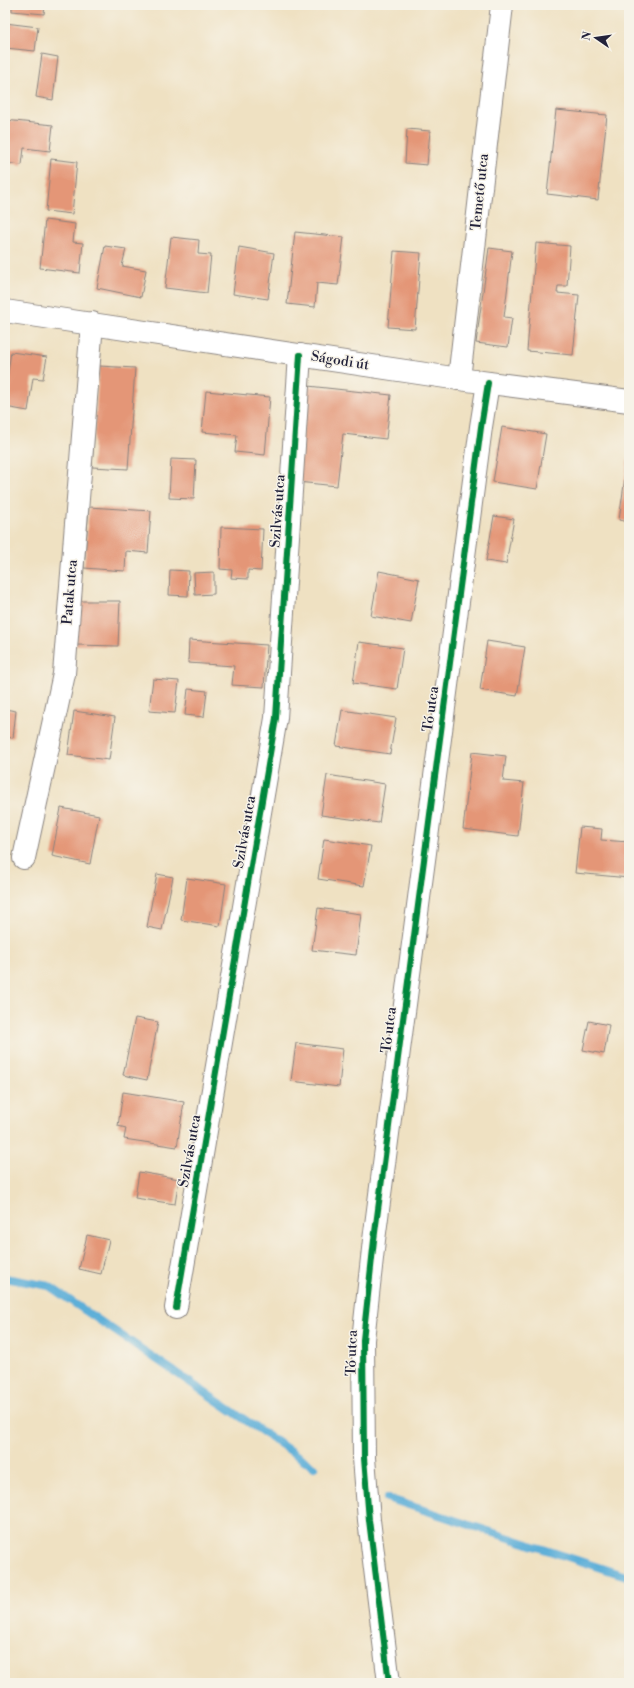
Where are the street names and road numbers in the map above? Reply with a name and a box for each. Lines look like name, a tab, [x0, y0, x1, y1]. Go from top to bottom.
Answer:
street label: Temető utca	[467, 152, 493, 231]
street label: Ságodi út	[310, 348, 370, 374]
street label: Szilvás utca	[266, 473, 290, 548]
street label: Patak utca	[58, 558, 82, 625]
street label: Tó utca	[419, 684, 443, 733]
street label: Szilvás utca	[230, 793, 260, 870]
street label: Tó utca	[377, 1005, 401, 1054]
street label: Szilvás utca	[175, 1112, 205, 1189]
street label: Tó utca	[342, 1329, 362, 1376]

